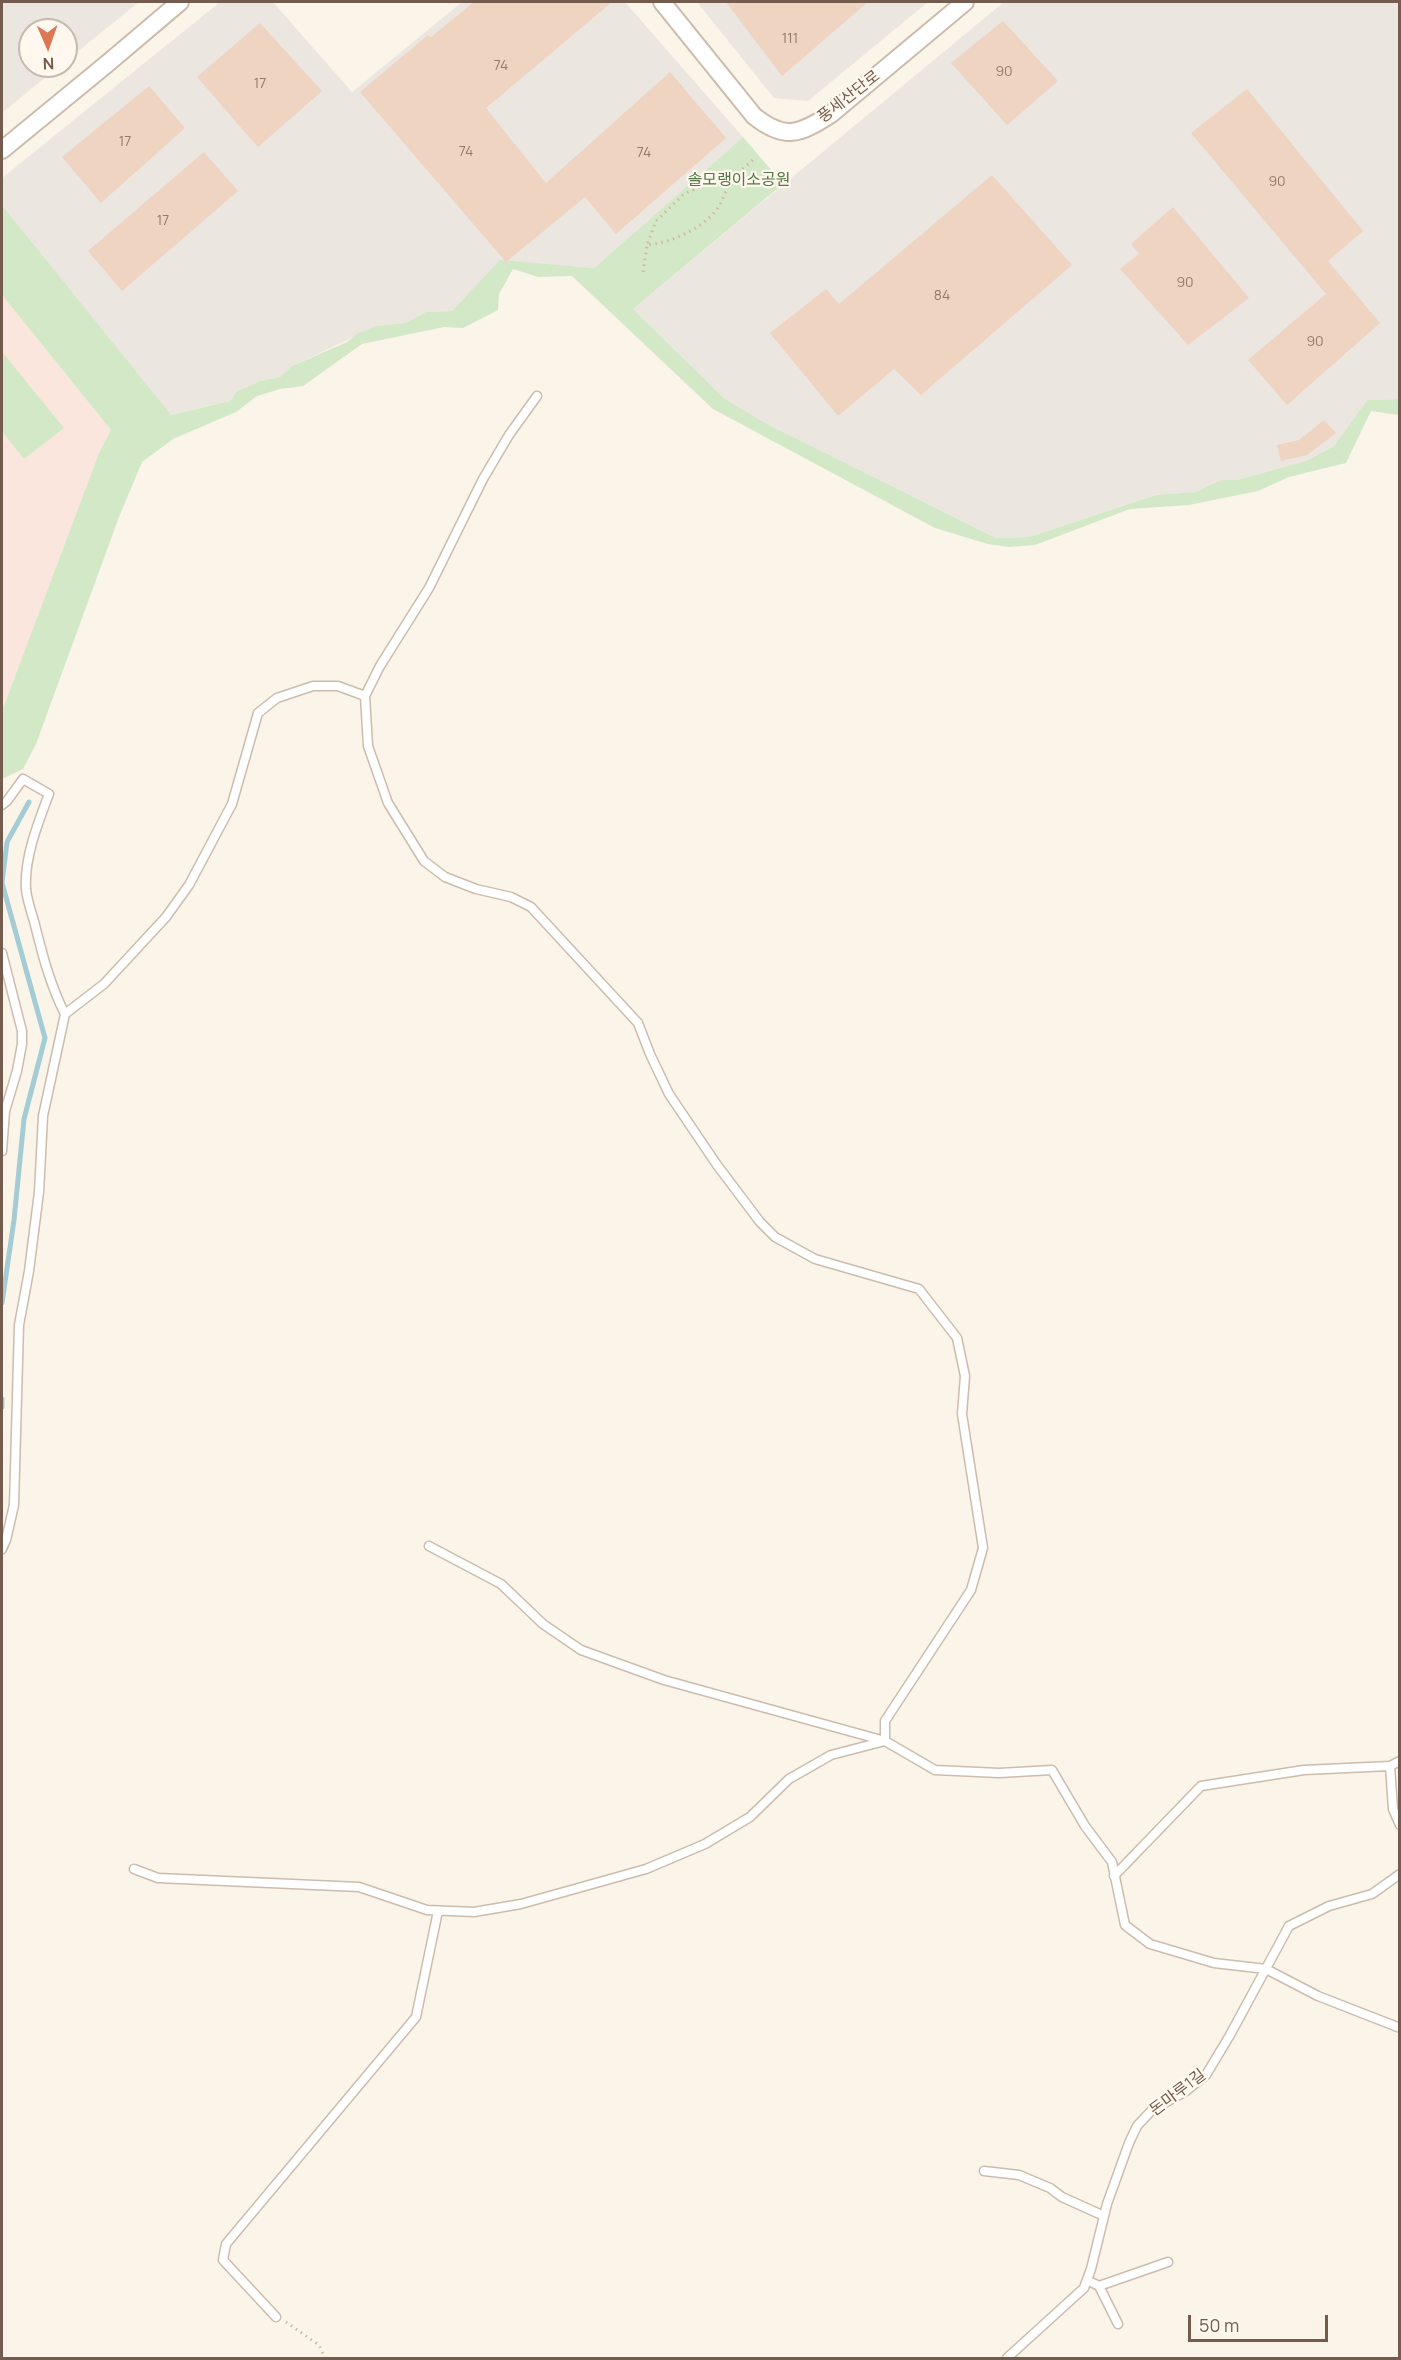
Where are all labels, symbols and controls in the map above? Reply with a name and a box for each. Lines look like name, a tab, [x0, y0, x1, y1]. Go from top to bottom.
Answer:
north arrow	[18, 18, 78, 78]
house number: 111	[782, 31, 798, 47]
text: N	[42, 53, 55, 75]
house number: 74	[494, 58, 508, 74]
house number: 90	[995, 64, 1013, 80]
street label: 풍세산단로	[814, 67, 884, 127]
house number: 17	[254, 76, 266, 92]
house number: 17	[119, 134, 131, 150]
house number: 74	[459, 144, 473, 160]
house number: 74	[637, 145, 651, 161]
park label: 솔모랭이소공원	[687, 171, 791, 191]
house number: 90	[1268, 174, 1286, 190]
house number: 17	[157, 213, 169, 229]
house number: 90	[1176, 275, 1194, 291]
house number: 84	[934, 288, 950, 304]
house number: 90	[1306, 334, 1324, 350]
street label: 돈마루1길	[1146, 2066, 1210, 2120]
scale bar	[1191, 2303, 1330, 2341]
text: 50 m	[1199, 2313, 1239, 2337]

